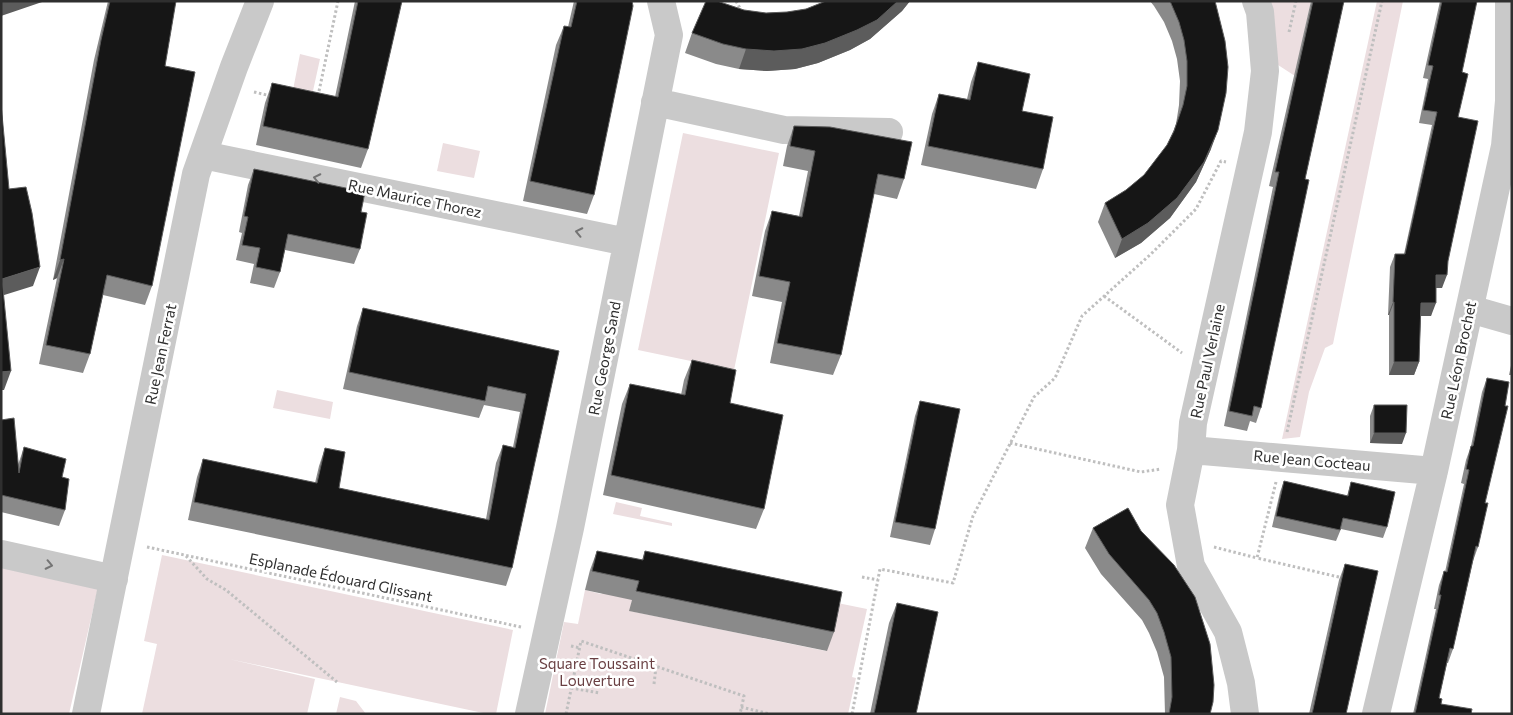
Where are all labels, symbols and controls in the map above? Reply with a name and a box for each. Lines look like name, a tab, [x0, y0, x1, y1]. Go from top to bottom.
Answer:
one-way arrow	[313, 173, 322, 184]
street label: Rue Maurice Thorez	[347, 175, 483, 221]
one-way arrow	[575, 228, 584, 238]
street label: Rue Léon Brochet	[1437, 299, 1479, 421]
street label: Rue George Sand	[584, 300, 624, 416]
street label: Rue Jean Ferrat	[141, 302, 179, 406]
street label: Rue Paul Verlaine	[1186, 302, 1228, 420]
street label: Rue Jean Cocteau	[1253, 446, 1371, 474]
street label: Esplanade Édouard Glissant	[248, 548, 435, 605]
one-way arrow	[44, 559, 53, 569]
park label: Square Toussaint Louverture	[539, 654, 655, 689]

